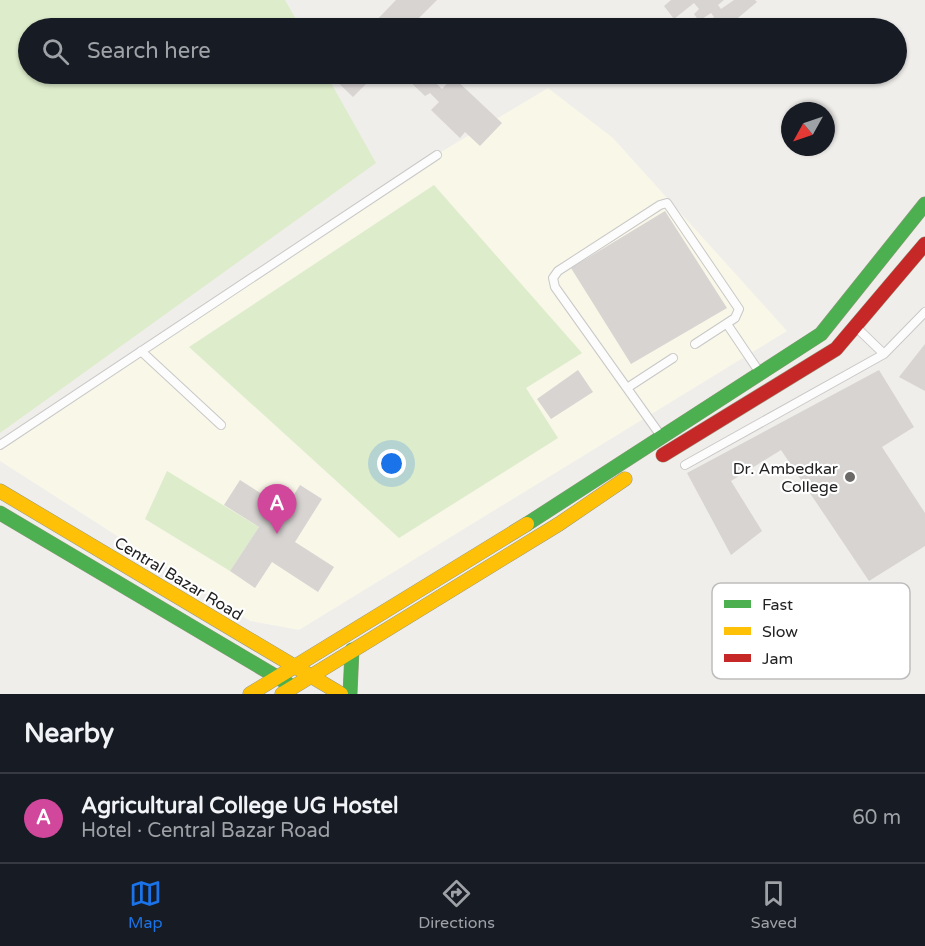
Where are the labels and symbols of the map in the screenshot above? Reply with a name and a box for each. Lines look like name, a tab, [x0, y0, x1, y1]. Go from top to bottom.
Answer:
north arrow	[781, 102, 835, 156]
your location	[377, 449, 406, 478]
place label: Dr. Ambedkar College	[733, 459, 839, 497]
marker: Dr. Ambedkar College	[843, 470, 857, 484]
pin: A	[258, 484, 296, 534]
street label: Central Bazar Road	[111, 533, 246, 625]
legend	[712, 583, 910, 679]
text: Fast	[762, 595, 793, 615]
text: Slow	[762, 622, 798, 642]
text: Jam	[762, 649, 793, 669]

